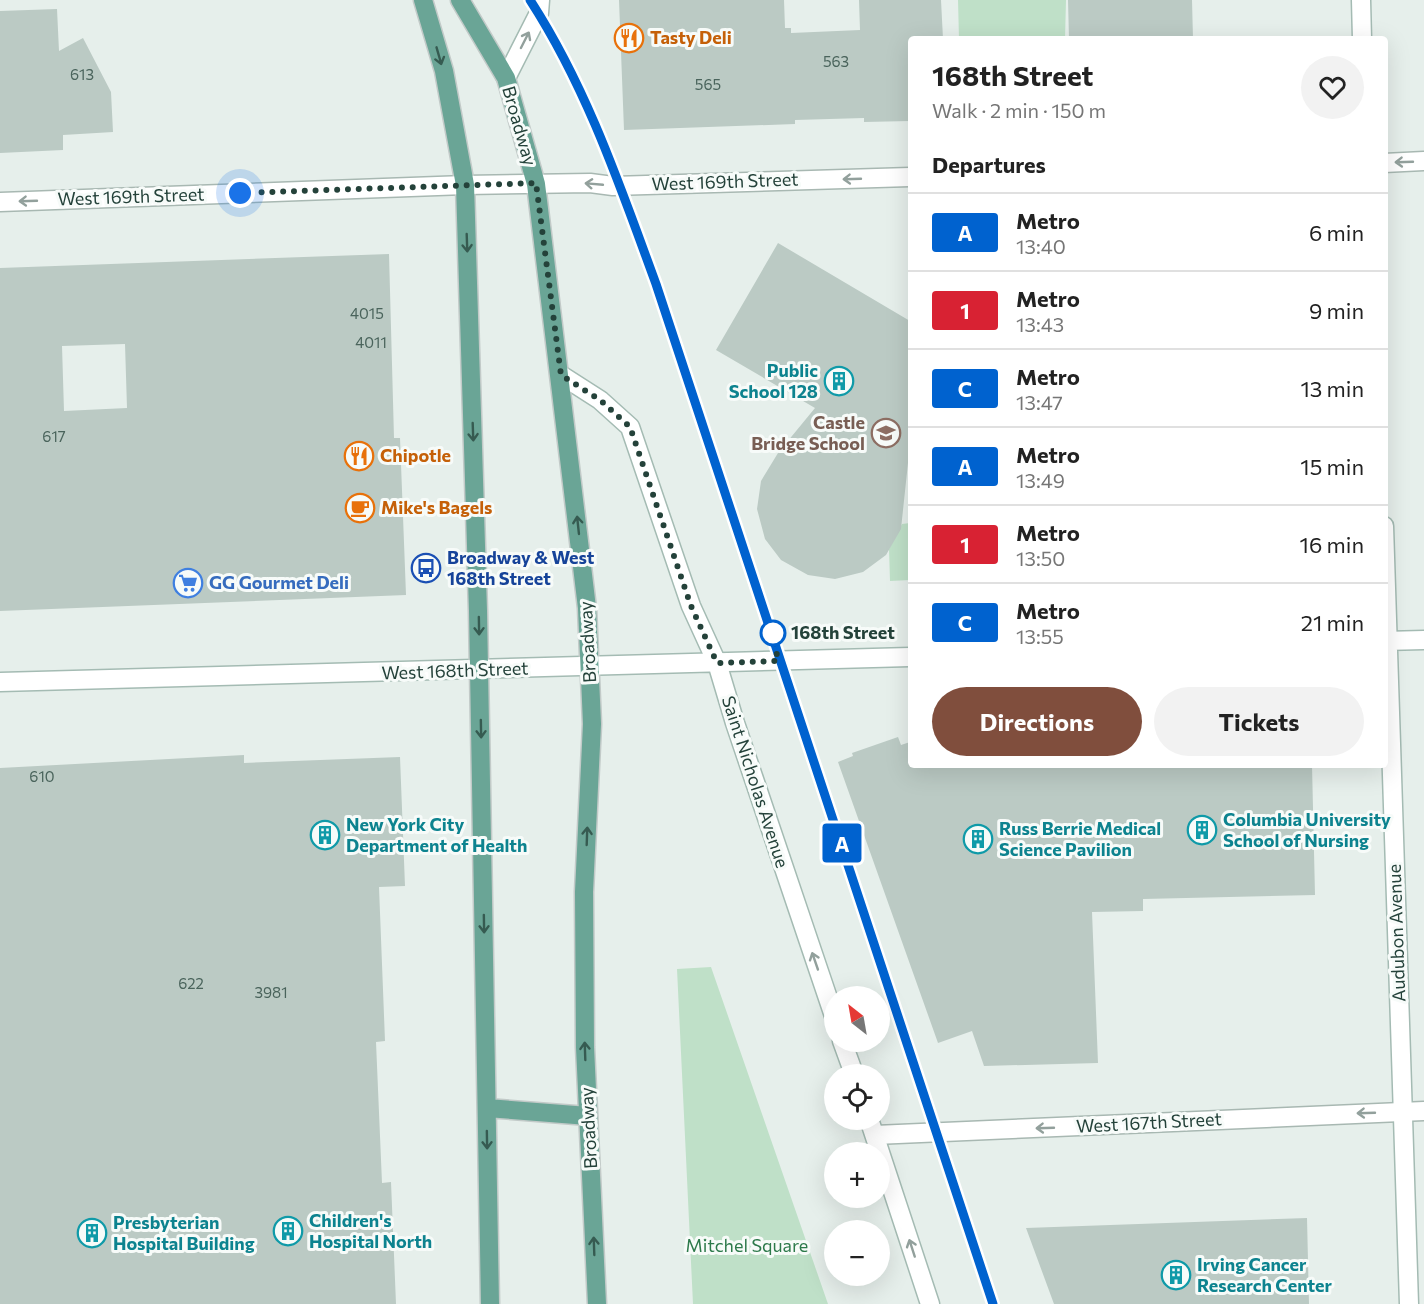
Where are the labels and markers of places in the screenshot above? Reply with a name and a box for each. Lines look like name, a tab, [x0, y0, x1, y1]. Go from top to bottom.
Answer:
restaurant icon: Tasty Deli	[613, 22, 645, 54]
place label: Tasty Deli	[650, 26, 732, 48]
place label: Public School 128	[729, 359, 818, 402]
building icon: Public School 128	[823, 365, 855, 397]
place label: Castle Bridge School	[751, 411, 865, 454]
school or university icon: Castle Bridge School	[870, 417, 902, 449]
restaurant icon: Chipotle	[343, 440, 375, 472]
place label: Chipotle	[380, 444, 451, 466]
cafe icon: Mike's Bagels	[344, 492, 376, 524]
place label: Mike's Bagels	[381, 496, 492, 518]
place label: Broadway & West 168th Street	[447, 546, 595, 589]
bus stop icon: Broadway & West 168th Street	[410, 552, 442, 584]
supermarket icon: GG Gourmet Deli	[172, 567, 204, 599]
place label: GG Gourmet Deli	[209, 571, 349, 593]
marker: 168th Street	[760, 620, 786, 646]
place label: 168th Street	[791, 621, 895, 643]
place label: Columbia University School of Nursing	[1223, 808, 1391, 851]
place label: New York City Department of Health	[346, 813, 527, 856]
building icon: Columbia University School of Nursing	[1186, 814, 1218, 846]
place label: Russ Berrie Medical Science Pavilion	[999, 817, 1161, 860]
building icon: New York City Department of Health	[309, 819, 341, 851]
building icon: Russ Berrie Medical Science Pavilion	[962, 823, 994, 855]
place label: Children's Hospital North	[309, 1209, 432, 1252]
place label: Presbyterian Hospital Building	[113, 1211, 255, 1254]
building icon: Children's Hospital North	[272, 1215, 304, 1247]
building icon: Presbyterian Hospital Building	[76, 1217, 108, 1249]
place label: Irving Cancer Research Center	[1197, 1253, 1333, 1296]
building icon: Irving Cancer Research Center	[1160, 1259, 1192, 1291]

